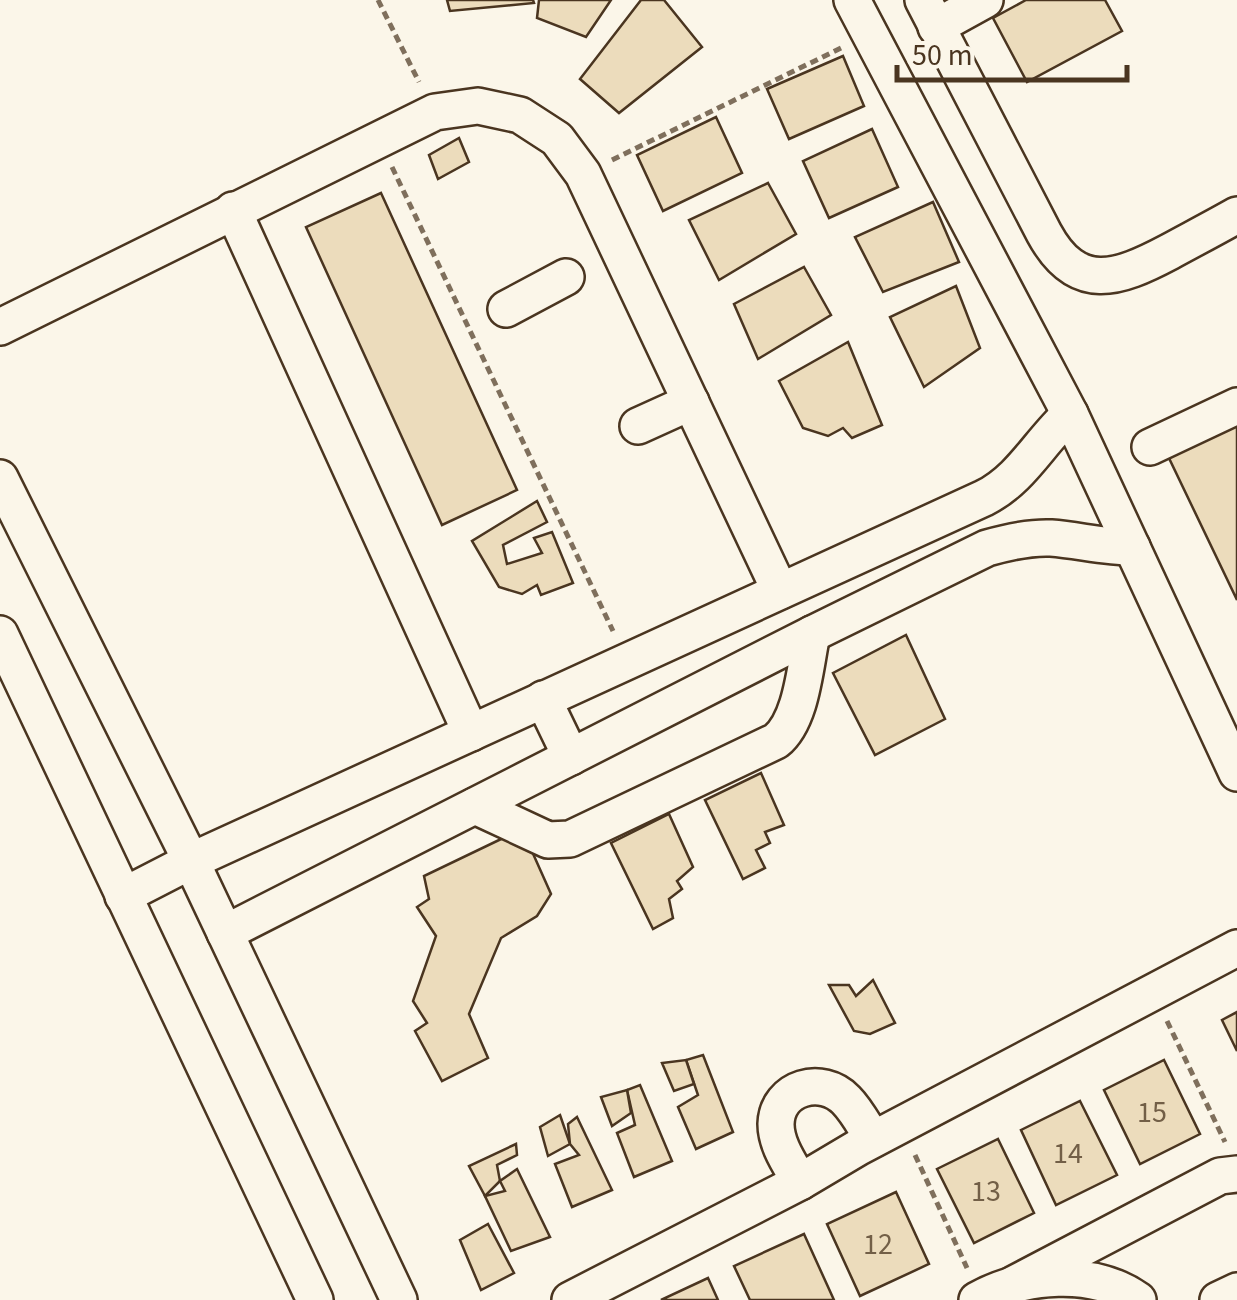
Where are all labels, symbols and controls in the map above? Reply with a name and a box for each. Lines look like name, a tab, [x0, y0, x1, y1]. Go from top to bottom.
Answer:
scale bar	[897, 20, 1127, 82]
text: 50 m	[912, 34, 973, 77]
house number: 15	[1137, 1091, 1167, 1134]
house number: 14	[1053, 1132, 1083, 1175]
house number: 13	[971, 1170, 1001, 1213]
house number: 12	[863, 1223, 893, 1266]

